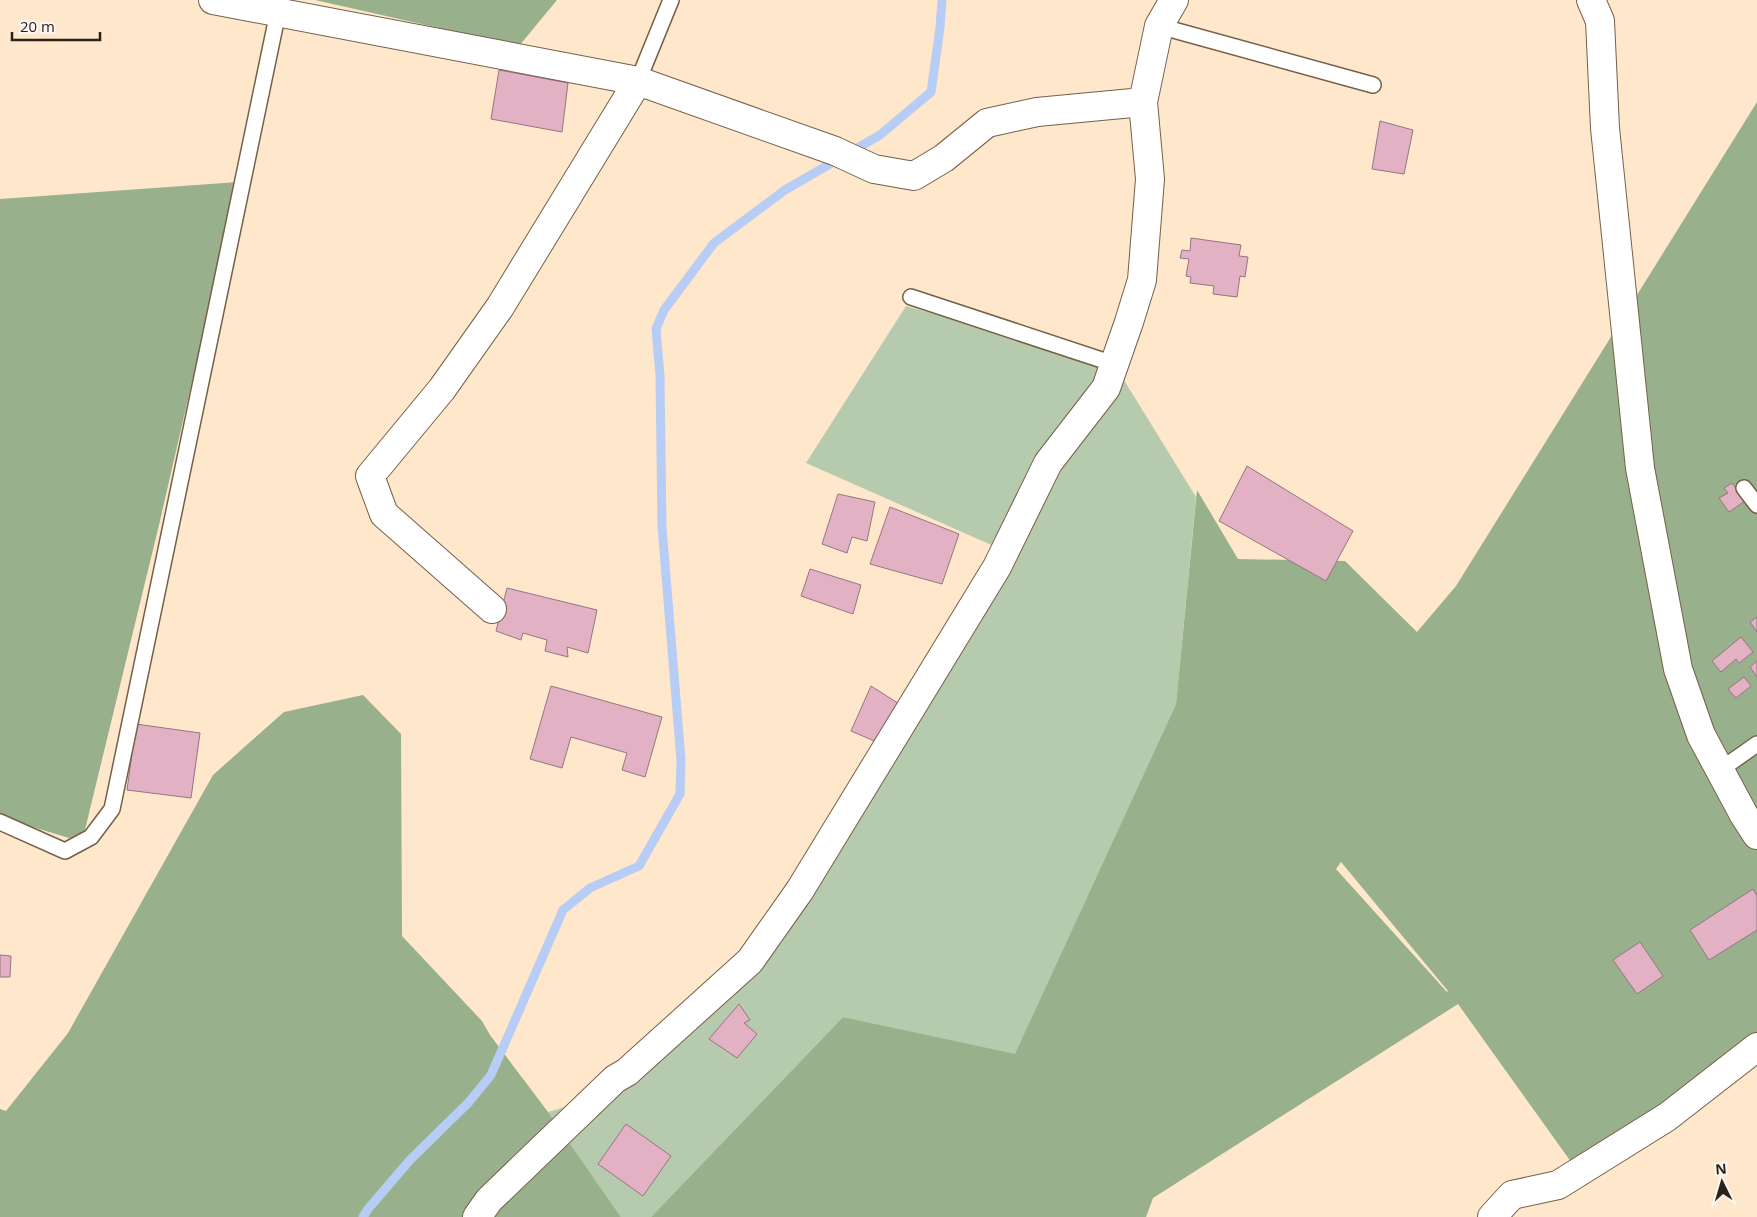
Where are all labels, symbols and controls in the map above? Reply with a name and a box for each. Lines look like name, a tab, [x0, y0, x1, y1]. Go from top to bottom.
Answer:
scale bar	[12, 10, 100, 42]
text: 20 m	[20, 16, 55, 36]
north arrow	[1697, 1157, 1747, 1207]
text: N	[1714, 1159, 1727, 1179]

